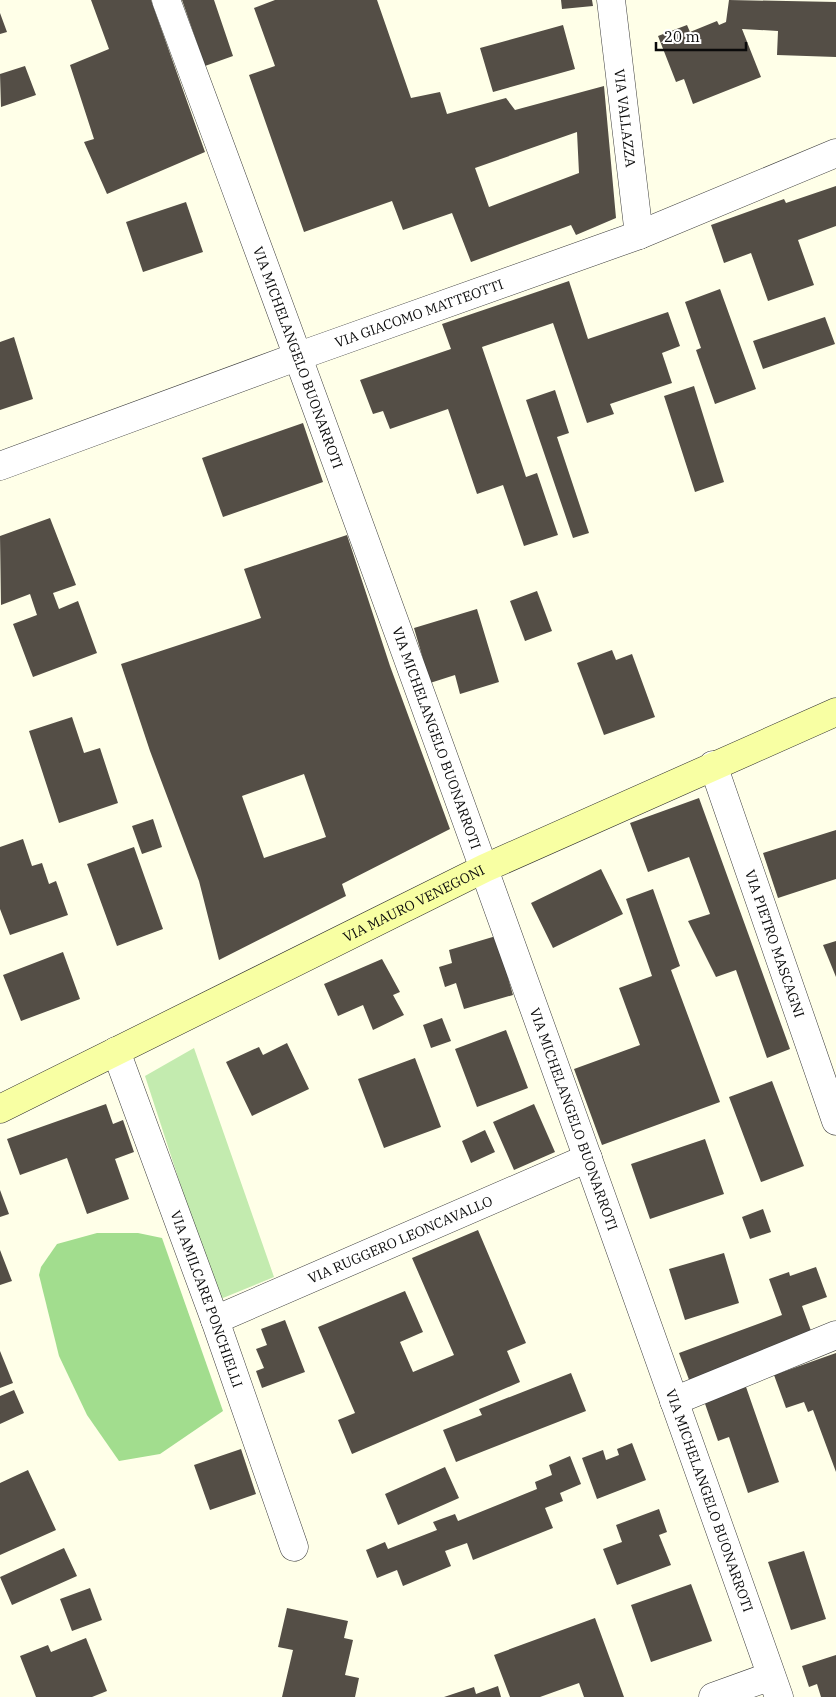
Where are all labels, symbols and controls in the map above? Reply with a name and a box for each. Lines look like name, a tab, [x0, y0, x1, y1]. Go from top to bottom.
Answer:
scale bar	[656, 20, 746, 52]
text: 20 m	[664, 27, 700, 46]
street label: VIA VALLAZZA	[610, 68, 640, 169]
street label: VIA MICHELANGELO BUONARROTI	[249, 244, 347, 471]
street label: VIA GIACOMO MATTEOTTI	[332, 275, 506, 352]
street label: VIA MICHELANGELO BUONARROTI	[388, 624, 485, 852]
street label: VIA MAURO VENEGONI	[340, 861, 488, 946]
street label: VIA PIETRO MASCAGNI	[741, 867, 809, 1020]
street label: VIA MICHELANGELO BUONARROTI	[526, 1005, 622, 1233]
street label: VIA RUGGERO LEONCAVALLO	[305, 1192, 495, 1287]
street label: VIA AMILCARE PONCHIELLI	[166, 1208, 247, 1390]
street label: VIA MICHELANGELO BUONARROTI	[662, 1387, 757, 1615]

